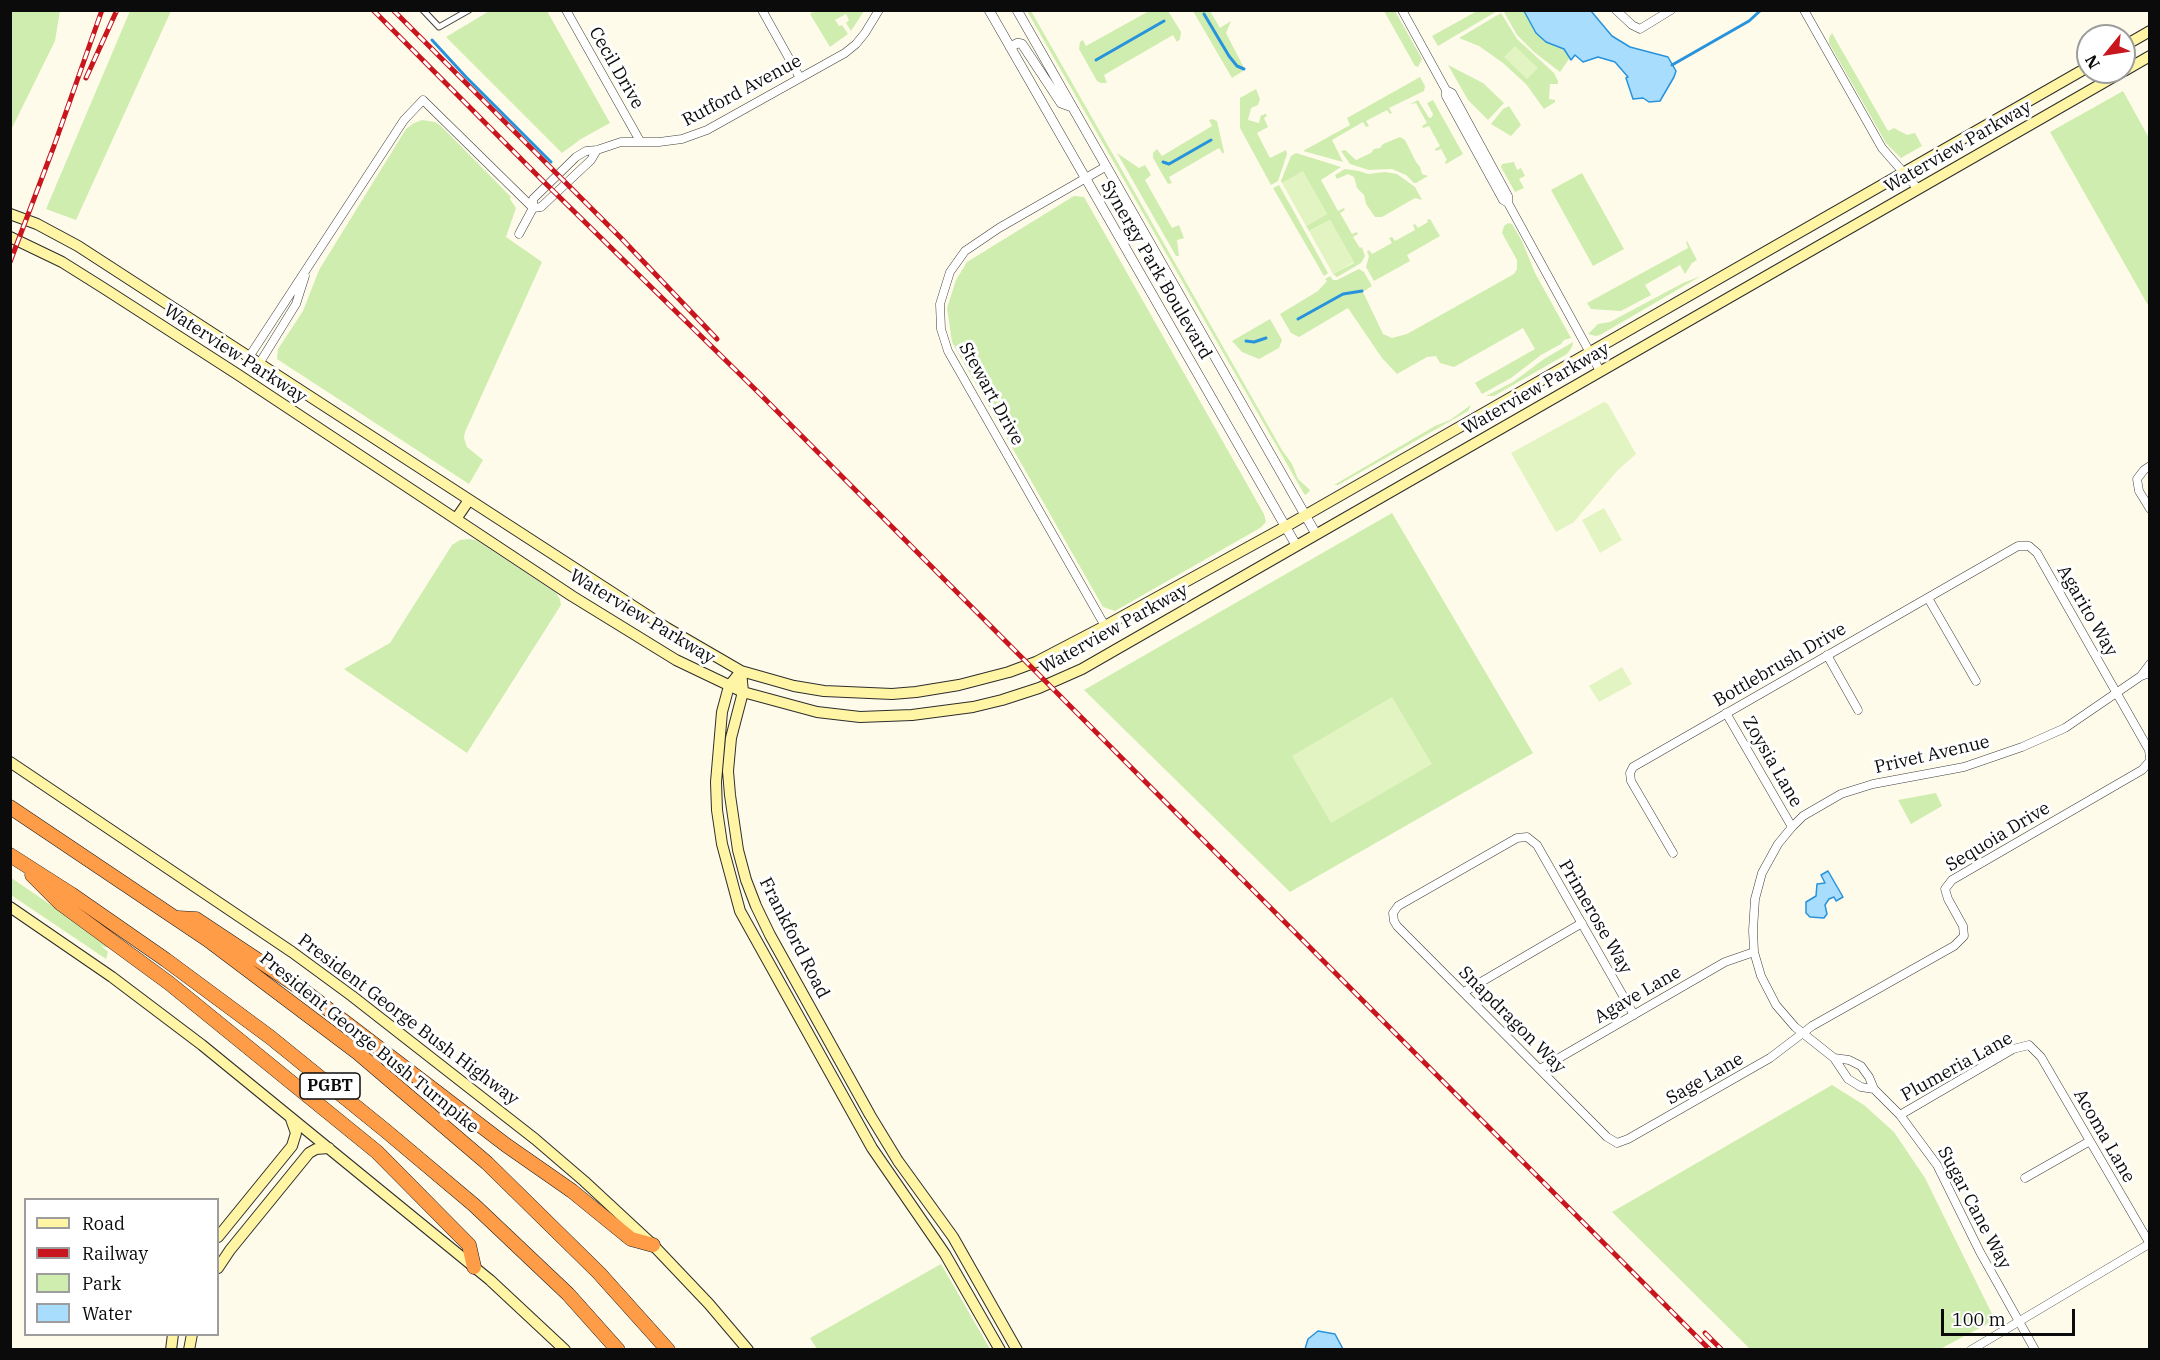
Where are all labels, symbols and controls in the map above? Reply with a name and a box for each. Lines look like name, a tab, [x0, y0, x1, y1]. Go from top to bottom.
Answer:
street label: Cecil Drive	[584, 23, 648, 113]
north arrow	[2076, 24, 2136, 84]
street label: Rutford Avenue	[679, 50, 805, 132]
text: N	[2080, 52, 2104, 72]
street label: Waterview Parkway	[1881, 96, 2035, 198]
street label: Synergy Park Boulevard	[1096, 177, 1216, 363]
street label: Waterview Parkway	[160, 300, 310, 408]
street label: Waterview Parkway	[1459, 338, 1613, 440]
street label: Stewart Drive	[954, 339, 1028, 449]
street label: Agarito Way	[2052, 562, 2122, 660]
street label: Waterview Parkway	[565, 565, 719, 669]
street label: Waterview Parkway	[1036, 579, 1192, 679]
street label: Bottlebrush Drive	[1710, 618, 1850, 712]
street label: Zoysia Lane	[1737, 713, 1807, 811]
street label: Privet Avenue	[1872, 731, 1992, 779]
street label: Sequoia Drive	[1942, 797, 2054, 877]
street label: Primerose Way	[1554, 856, 1636, 978]
street label: Frankford Road	[754, 874, 834, 1002]
street label: President George Bush Highway	[293, 930, 523, 1110]
street label: President George Bush Turnpike	[255, 948, 483, 1138]
street label: Agave Lane	[1591, 961, 1685, 1029]
street label: Snapdragon Way	[1454, 962, 1570, 1078]
street label: Plumeria Lane	[1898, 1028, 2016, 1106]
street label: Sage Lane	[1663, 1048, 1747, 1110]
road number: PGBT	[300, 1073, 360, 1099]
street label: Acoma Lane	[2069, 1085, 2139, 1187]
street label: Sugar Cane Way	[1933, 1143, 2015, 1273]
legend	[24, 1198, 219, 1336]
text: Road	[82, 1212, 125, 1235]
text: Railway	[82, 1242, 148, 1265]
text: Park	[82, 1272, 121, 1295]
scale bar	[1944, 1297, 2078, 1335]
text: Water	[82, 1302, 132, 1325]
text: 100 m	[1952, 1308, 2006, 1331]

